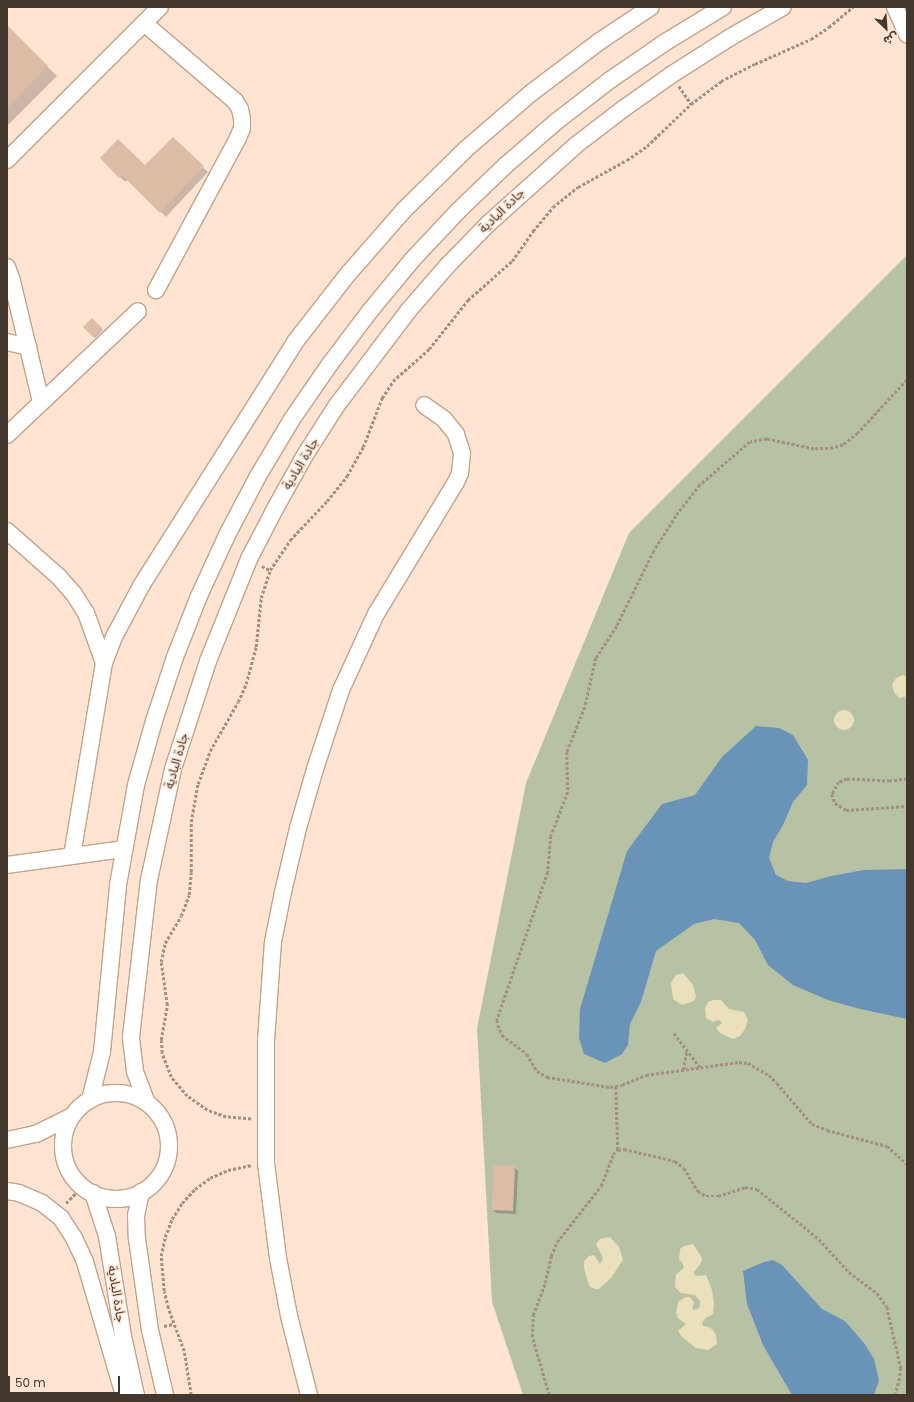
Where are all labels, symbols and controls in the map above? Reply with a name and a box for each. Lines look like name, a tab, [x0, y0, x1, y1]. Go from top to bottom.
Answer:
north arrow	[866, 8, 906, 48]
text: ش	[881, 28, 901, 49]
street label: جادة البادية	[476, 185, 528, 237]
street label: جادة البادية	[280, 435, 322, 493]
street label: جادة البادية	[162, 731, 192, 791]
street label: جادة البادية	[104, 1264, 128, 1324]
scale bar	[10, 1368, 122, 1394]
text: 50 m	[15, 1374, 46, 1391]

